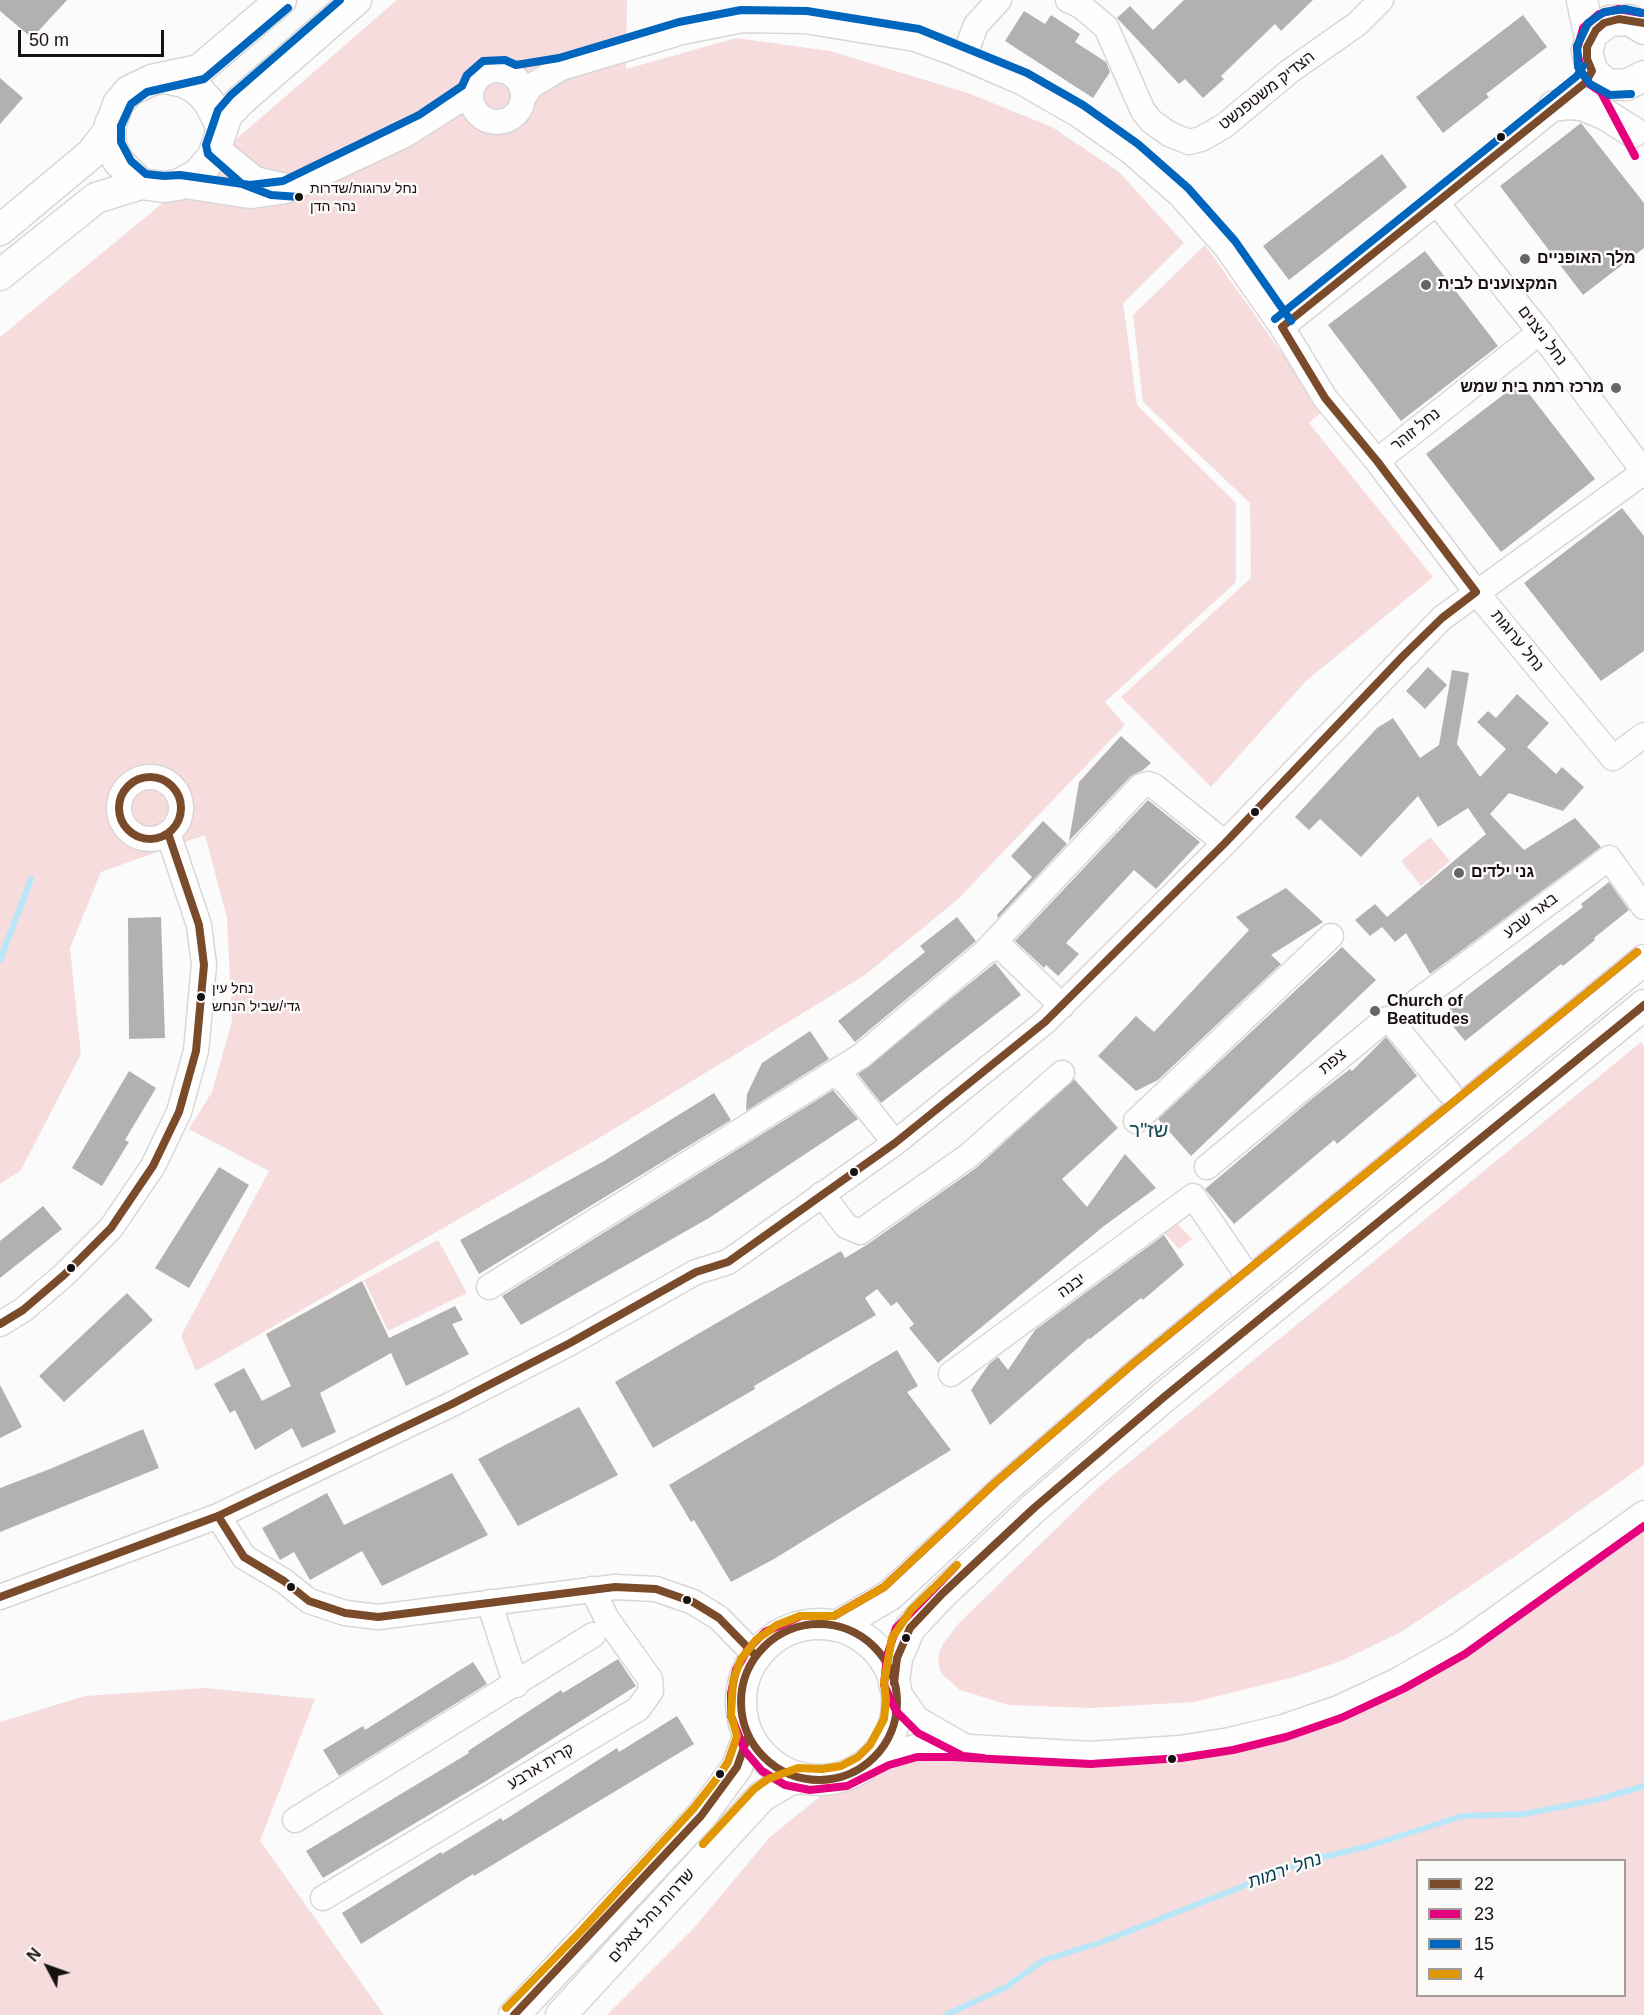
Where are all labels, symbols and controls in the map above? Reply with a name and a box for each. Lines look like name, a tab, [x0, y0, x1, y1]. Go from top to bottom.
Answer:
scale bar	[21, 18, 166, 56]
text: 50 m	[29, 30, 69, 50]
street label: הצדיק משטפנשט	[1215, 48, 1319, 134]
unlabelled marker	[1495, 131, 1507, 143]
place label: נחל ערוגות/שדרות נהר הדן	[310, 181, 417, 214]
marker: נחל ערוגות/שדרות נהר הדן	[293, 191, 305, 203]
place label: מלך האופניים	[1537, 249, 1636, 269]
marker: מלך האופניים	[1518, 252, 1532, 266]
place label: המקצוענים לבית	[1438, 275, 1558, 295]
marker: המקצוענים לבית	[1419, 278, 1433, 292]
street label: נחל ניצנים	[1513, 302, 1571, 370]
place label: מרכז רמת בית שמש	[1460, 378, 1604, 398]
marker: מרכז רמת בית שמש	[1609, 381, 1623, 395]
street label: נחל זוהר	[1388, 404, 1444, 456]
street label: נחל ערוגות	[1486, 606, 1548, 676]
unlabelled marker	[1249, 806, 1261, 818]
place label: גני ילדים	[1471, 863, 1534, 883]
marker: גני ילדים	[1452, 866, 1466, 880]
street label: באר שבע	[1500, 889, 1562, 943]
place label: נחל עין גדי/שביל הנחש	[212, 981, 300, 1014]
marker: נחל עין גדי/שביל הנחש	[195, 991, 207, 1003]
place label: Church of Beatitudes	[1387, 992, 1469, 1030]
marker: Church of Beatitudes	[1368, 1004, 1382, 1018]
street label: צפת	[1316, 1045, 1350, 1079]
district label: שז"ר	[1130, 1119, 1168, 1143]
unlabelled marker	[848, 1166, 860, 1178]
unlabelled marker	[65, 1262, 77, 1274]
street label: יבנה	[1054, 1269, 1090, 1303]
unlabelled marker	[285, 1581, 297, 1593]
unlabelled marker	[681, 1594, 693, 1606]
unlabelled marker	[900, 1632, 912, 1644]
street label: קרית ארבע	[504, 1740, 578, 1794]
unlabelled marker	[1166, 1753, 1178, 1765]
unlabelled marker	[714, 1768, 726, 1780]
water label: נחל ירמות	[1245, 1848, 1325, 1894]
legend	[1416, 1859, 1626, 1997]
street label: שדרות נחל צאלים	[605, 1865, 699, 1967]
text: 22	[1474, 1874, 1494, 1894]
text: 23	[1474, 1904, 1494, 1924]
text: 15	[1474, 1934, 1494, 1954]
north arrow	[18, 1937, 78, 1997]
text: N	[24, 1945, 44, 1965]
text: 4	[1474, 1964, 1484, 1984]

